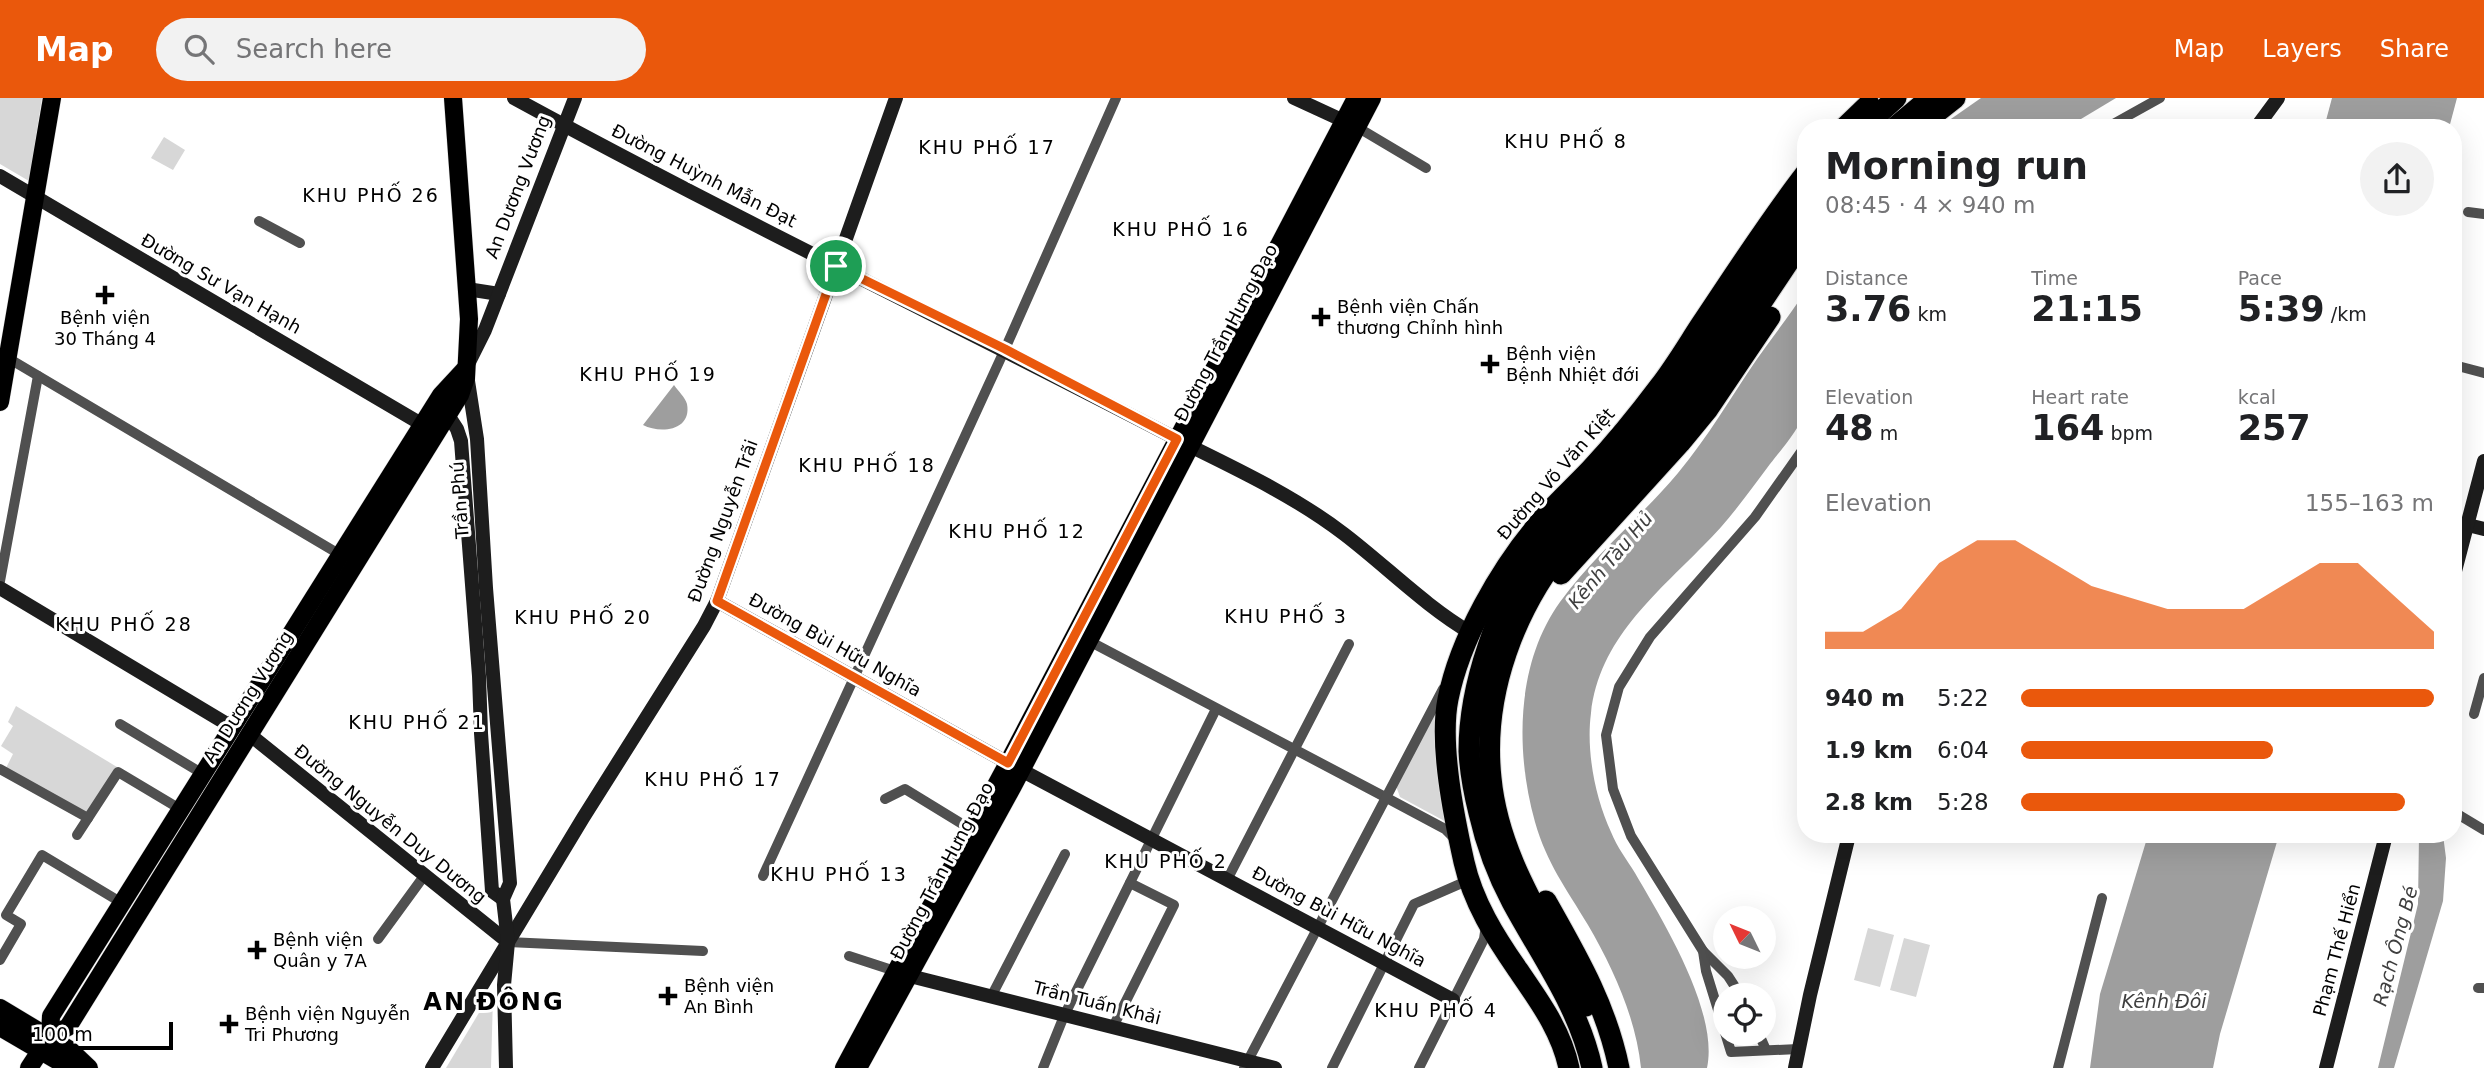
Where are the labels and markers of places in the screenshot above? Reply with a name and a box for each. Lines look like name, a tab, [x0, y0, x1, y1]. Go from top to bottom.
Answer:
pin	[806, 236, 866, 296]
marker: Bệnh viện 30 Tháng 4	[95, 285, 115, 305]
place label: Bệnh viện Chấn thương Chỉnh hình	[1337, 296, 1503, 338]
place label: Bệnh viện 30 Tháng 4	[54, 307, 156, 349]
marker: Bệnh viện Chấn thương Chỉnh hình	[1311, 307, 1331, 327]
place label: Bệnh viện Bệnh Nhiệt đới	[1506, 343, 1639, 385]
marker: Bệnh viện Bệnh Nhiệt đới	[1480, 354, 1500, 374]
place label: Bệnh viện Quân y 7A	[273, 929, 368, 971]
marker: Bệnh viện Quân y 7A	[247, 940, 267, 960]
place label: Bệnh viện An Bình	[684, 975, 774, 1017]
marker: Bệnh viện An Bình	[658, 986, 678, 1006]
place label: Bệnh viện Nguyễn Tri Phương	[244, 1003, 410, 1045]
marker: Bệnh viện Nguyễn Tri Phương	[219, 1014, 239, 1034]

